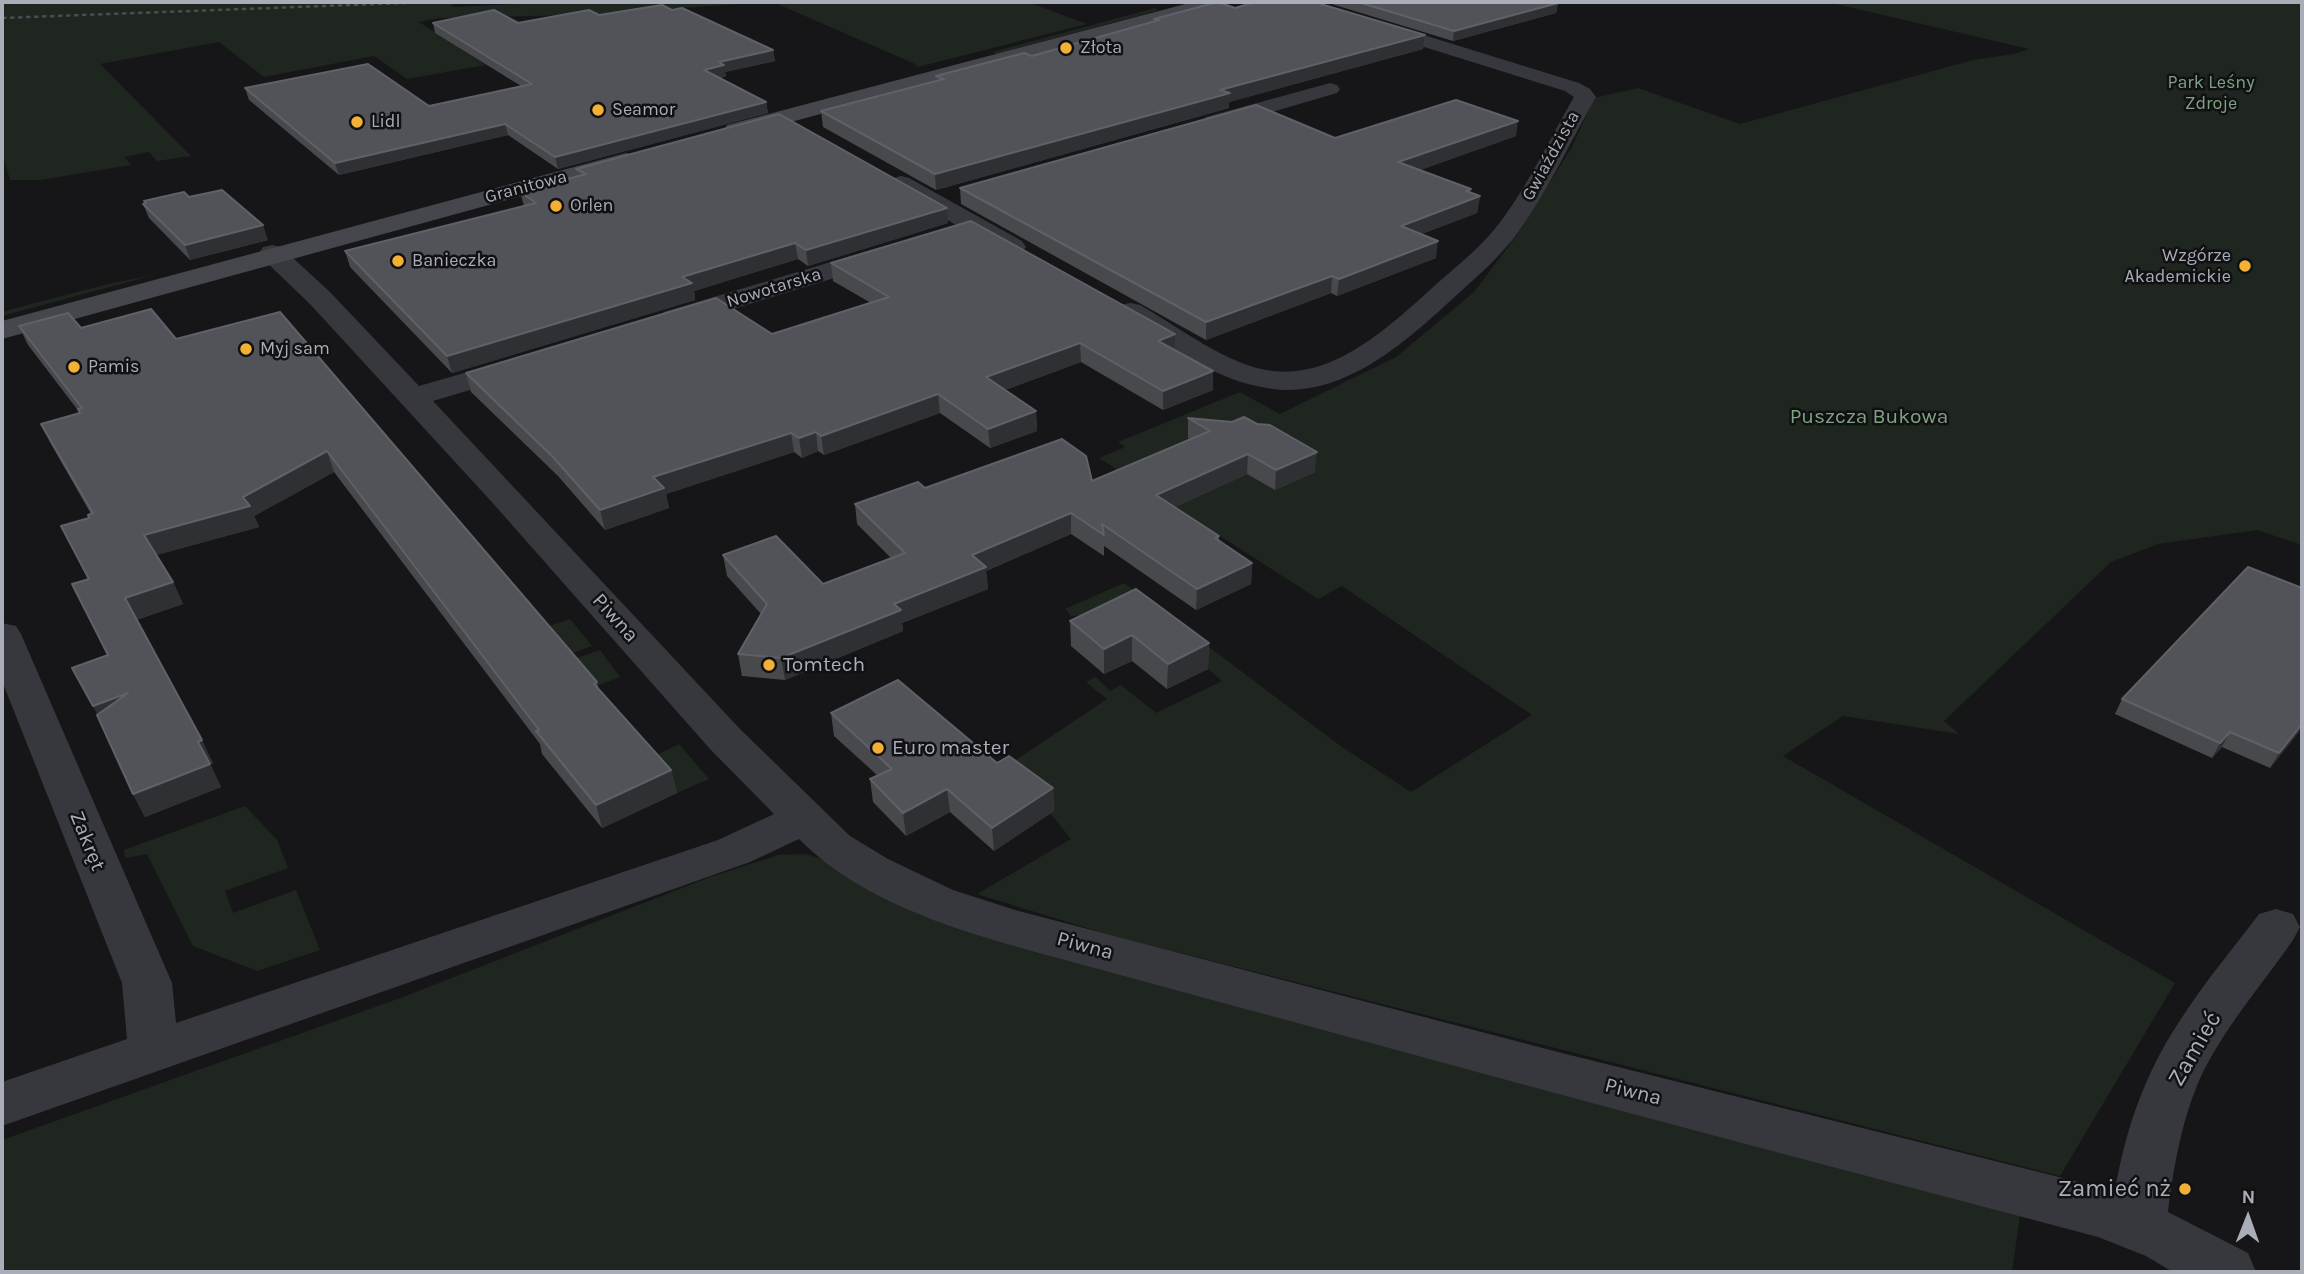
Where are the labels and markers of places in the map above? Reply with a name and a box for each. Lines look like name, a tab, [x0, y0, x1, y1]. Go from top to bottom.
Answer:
place label: Złota	[1080, 37, 1122, 59]
marker: Złota	[1058, 40, 1074, 56]
place label: Seamor	[612, 99, 675, 121]
marker: Seamor	[590, 102, 606, 118]
place label: Lidl	[371, 111, 400, 133]
marker: Lidl	[349, 114, 365, 130]
place label: Orlen	[570, 195, 613, 217]
marker: Orlen	[548, 198, 564, 214]
place label: Wzgórze Akademickie	[2124, 245, 2231, 288]
place label: Banieczka	[412, 250, 496, 272]
marker: Banieczka	[390, 253, 406, 269]
marker: Wzgórze Akademickie	[2237, 258, 2253, 274]
place label: Myj sam	[260, 338, 330, 360]
marker: Myj sam	[238, 341, 254, 357]
place label: Pamis	[88, 356, 140, 378]
marker: Pamis	[66, 359, 82, 375]
place label: Tomtech	[783, 652, 865, 678]
marker: Tomtech	[761, 657, 777, 673]
place label: Euro master	[892, 735, 1009, 761]
marker: Euro master	[870, 740, 886, 756]
place label: Zamieć nż	[2058, 1175, 2171, 1203]
marker: Zamieć nż	[2177, 1181, 2193, 1197]

